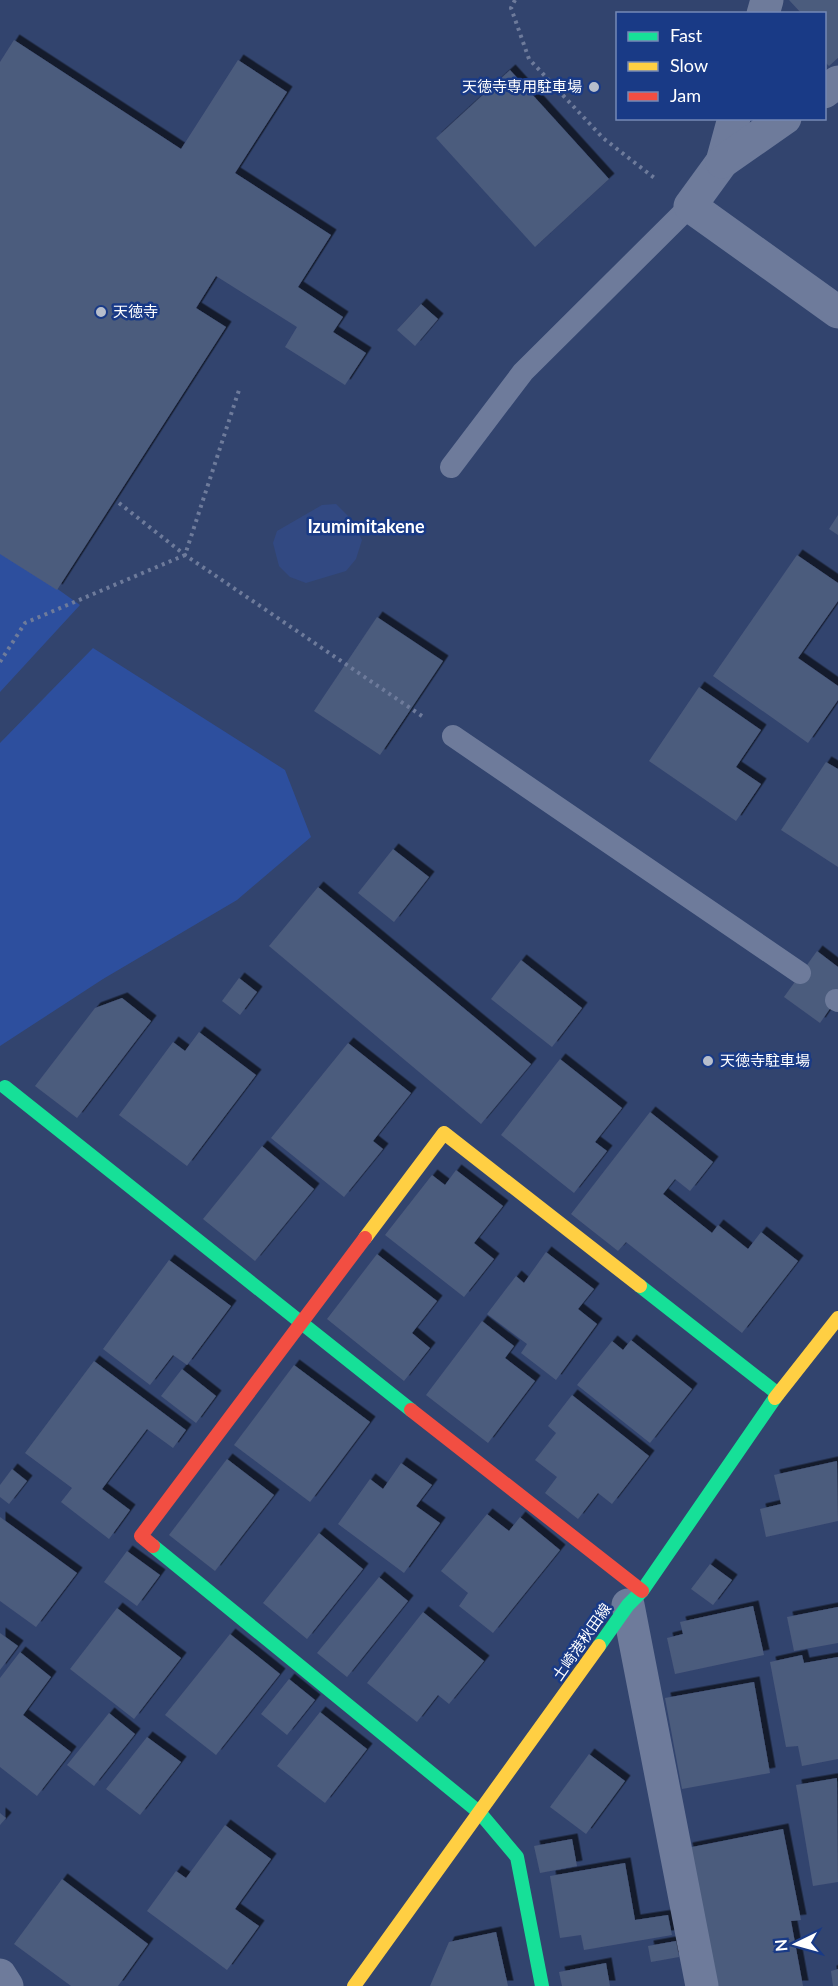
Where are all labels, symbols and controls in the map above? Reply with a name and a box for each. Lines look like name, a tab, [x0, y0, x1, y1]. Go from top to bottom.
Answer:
legend	[616, 12, 826, 120]
text: Fast	[670, 24, 703, 46]
text: Slow	[670, 54, 708, 76]
place label: 天徳寺専用駐車場	[462, 77, 582, 95]
marker: 天徳寺専用駐車場	[587, 80, 601, 94]
text: Jam	[670, 84, 701, 106]
place label: 天徳寺	[113, 302, 158, 320]
marker: 天徳寺	[94, 305, 108, 319]
district label: Izumimitakene	[307, 515, 425, 537]
place label: 天徳寺駐車場	[720, 1051, 810, 1069]
marker: 天徳寺駐車場	[701, 1054, 715, 1068]
street label: 土崎港秋田線	[548, 1599, 614, 1683]
north arrow	[766, 1914, 826, 1974]
text: N	[771, 1938, 791, 1952]

